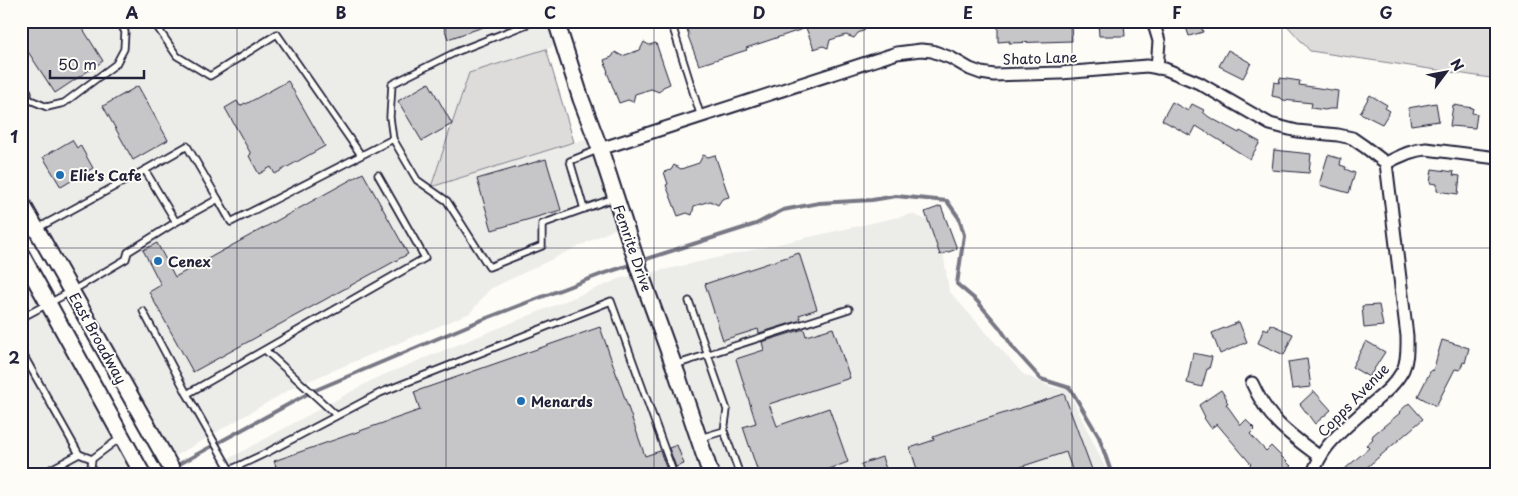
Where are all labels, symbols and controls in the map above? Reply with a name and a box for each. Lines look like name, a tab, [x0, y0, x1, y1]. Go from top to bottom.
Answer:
text: A	[126, 0, 139, 24]
text: B	[336, 0, 347, 24]
text: C	[544, 0, 556, 24]
text: D	[753, 0, 765, 24]
text: E	[963, 0, 973, 24]
text: F	[1172, 0, 1182, 24]
text: G	[1379, 0, 1393, 24]
street label: Shato Lane	[1002, 46, 1078, 70]
scale bar	[50, 48, 144, 80]
north arrow	[1420, 48, 1470, 98]
text: 50 m	[58, 52, 97, 75]
text: N	[1446, 55, 1469, 75]
text: 1	[10, 124, 18, 148]
place label: Elie's Cafe	[70, 165, 142, 186]
marker: Elie's Cafe	[54, 169, 66, 181]
street label: Femrite Drive	[608, 202, 658, 294]
place label: Cenex	[168, 251, 211, 272]
marker: Cenex	[152, 255, 164, 267]
street label: East Broadway	[64, 289, 132, 387]
text: 2	[8, 345, 20, 369]
street label: Copps Avenue	[1312, 358, 1394, 441]
place label: Menards	[531, 391, 593, 412]
marker: Menards	[515, 395, 527, 407]

